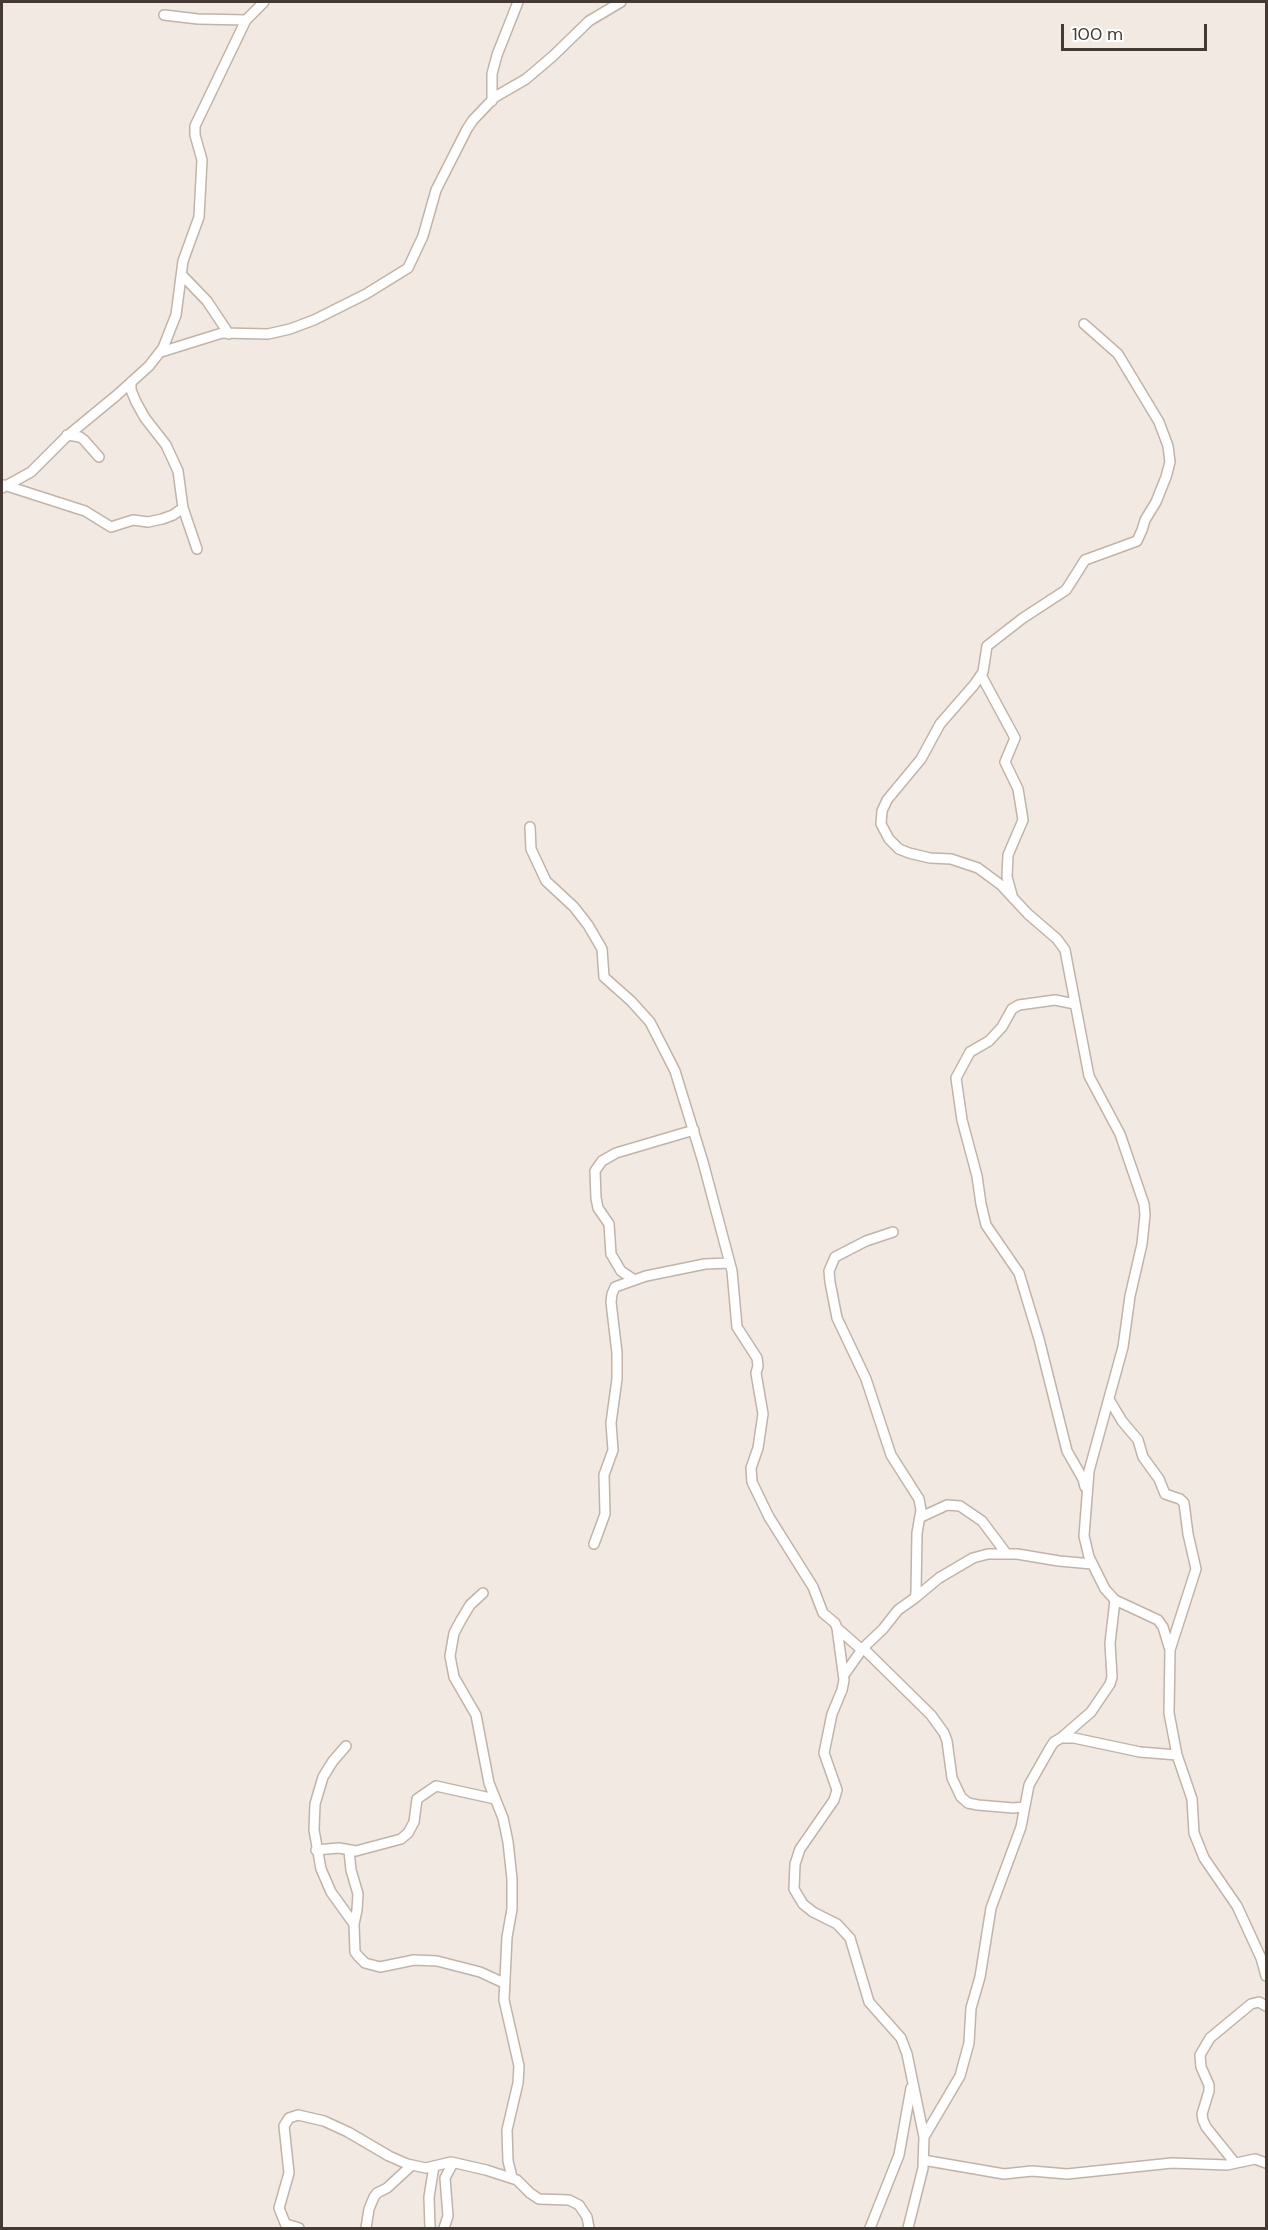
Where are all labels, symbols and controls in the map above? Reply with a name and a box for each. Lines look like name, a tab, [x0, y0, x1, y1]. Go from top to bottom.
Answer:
scale bar	[1064, 12, 1210, 50]
text: 100 m	[1072, 22, 1123, 46]

